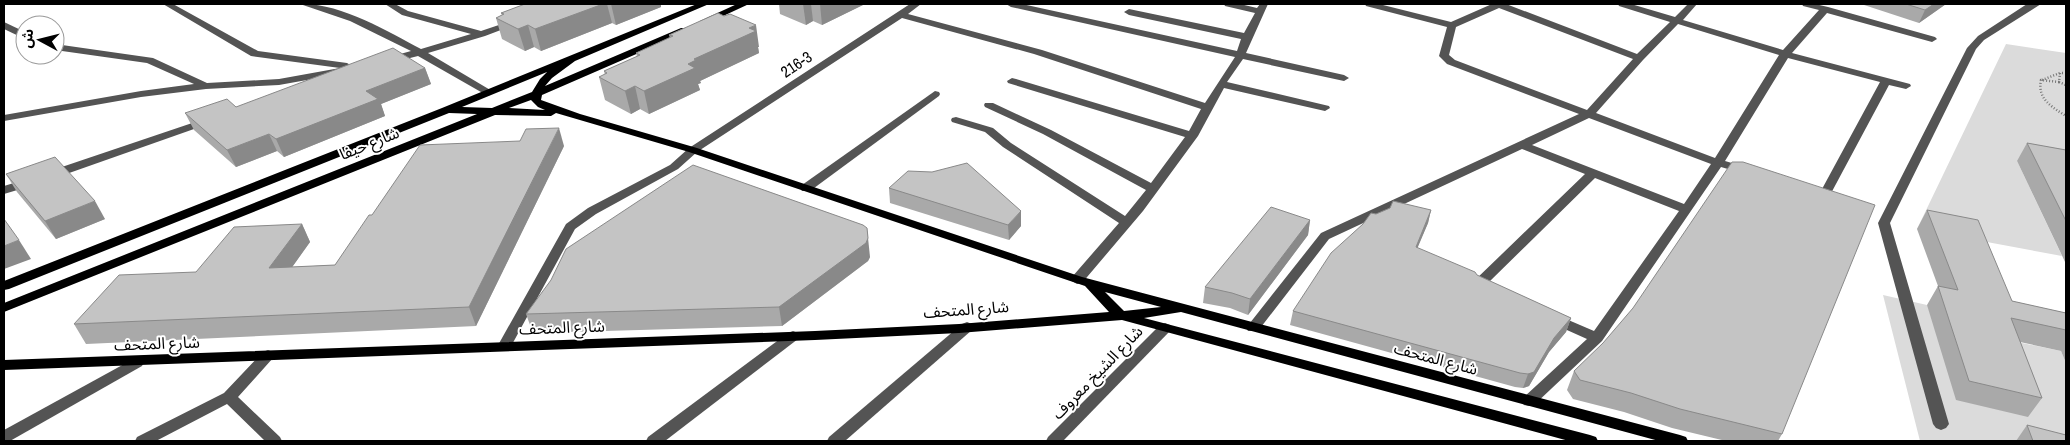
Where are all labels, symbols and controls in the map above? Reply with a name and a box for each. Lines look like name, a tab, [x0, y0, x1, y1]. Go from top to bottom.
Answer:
north arrow	[15, 15, 65, 65]
text: ش	[17, 28, 37, 49]
street label: 216-3	[776, 45, 816, 83]
street label: شارع حيفا	[336, 121, 403, 167]
street label: شارع المتحف	[922, 295, 1010, 325]
street label: شارع المتحف	[519, 315, 605, 341]
street label: شارع الشيخ معروف	[1047, 320, 1149, 425]
street label: شارع المتحف	[114, 331, 200, 357]
street label: شارع المتحف	[1391, 336, 1480, 382]

